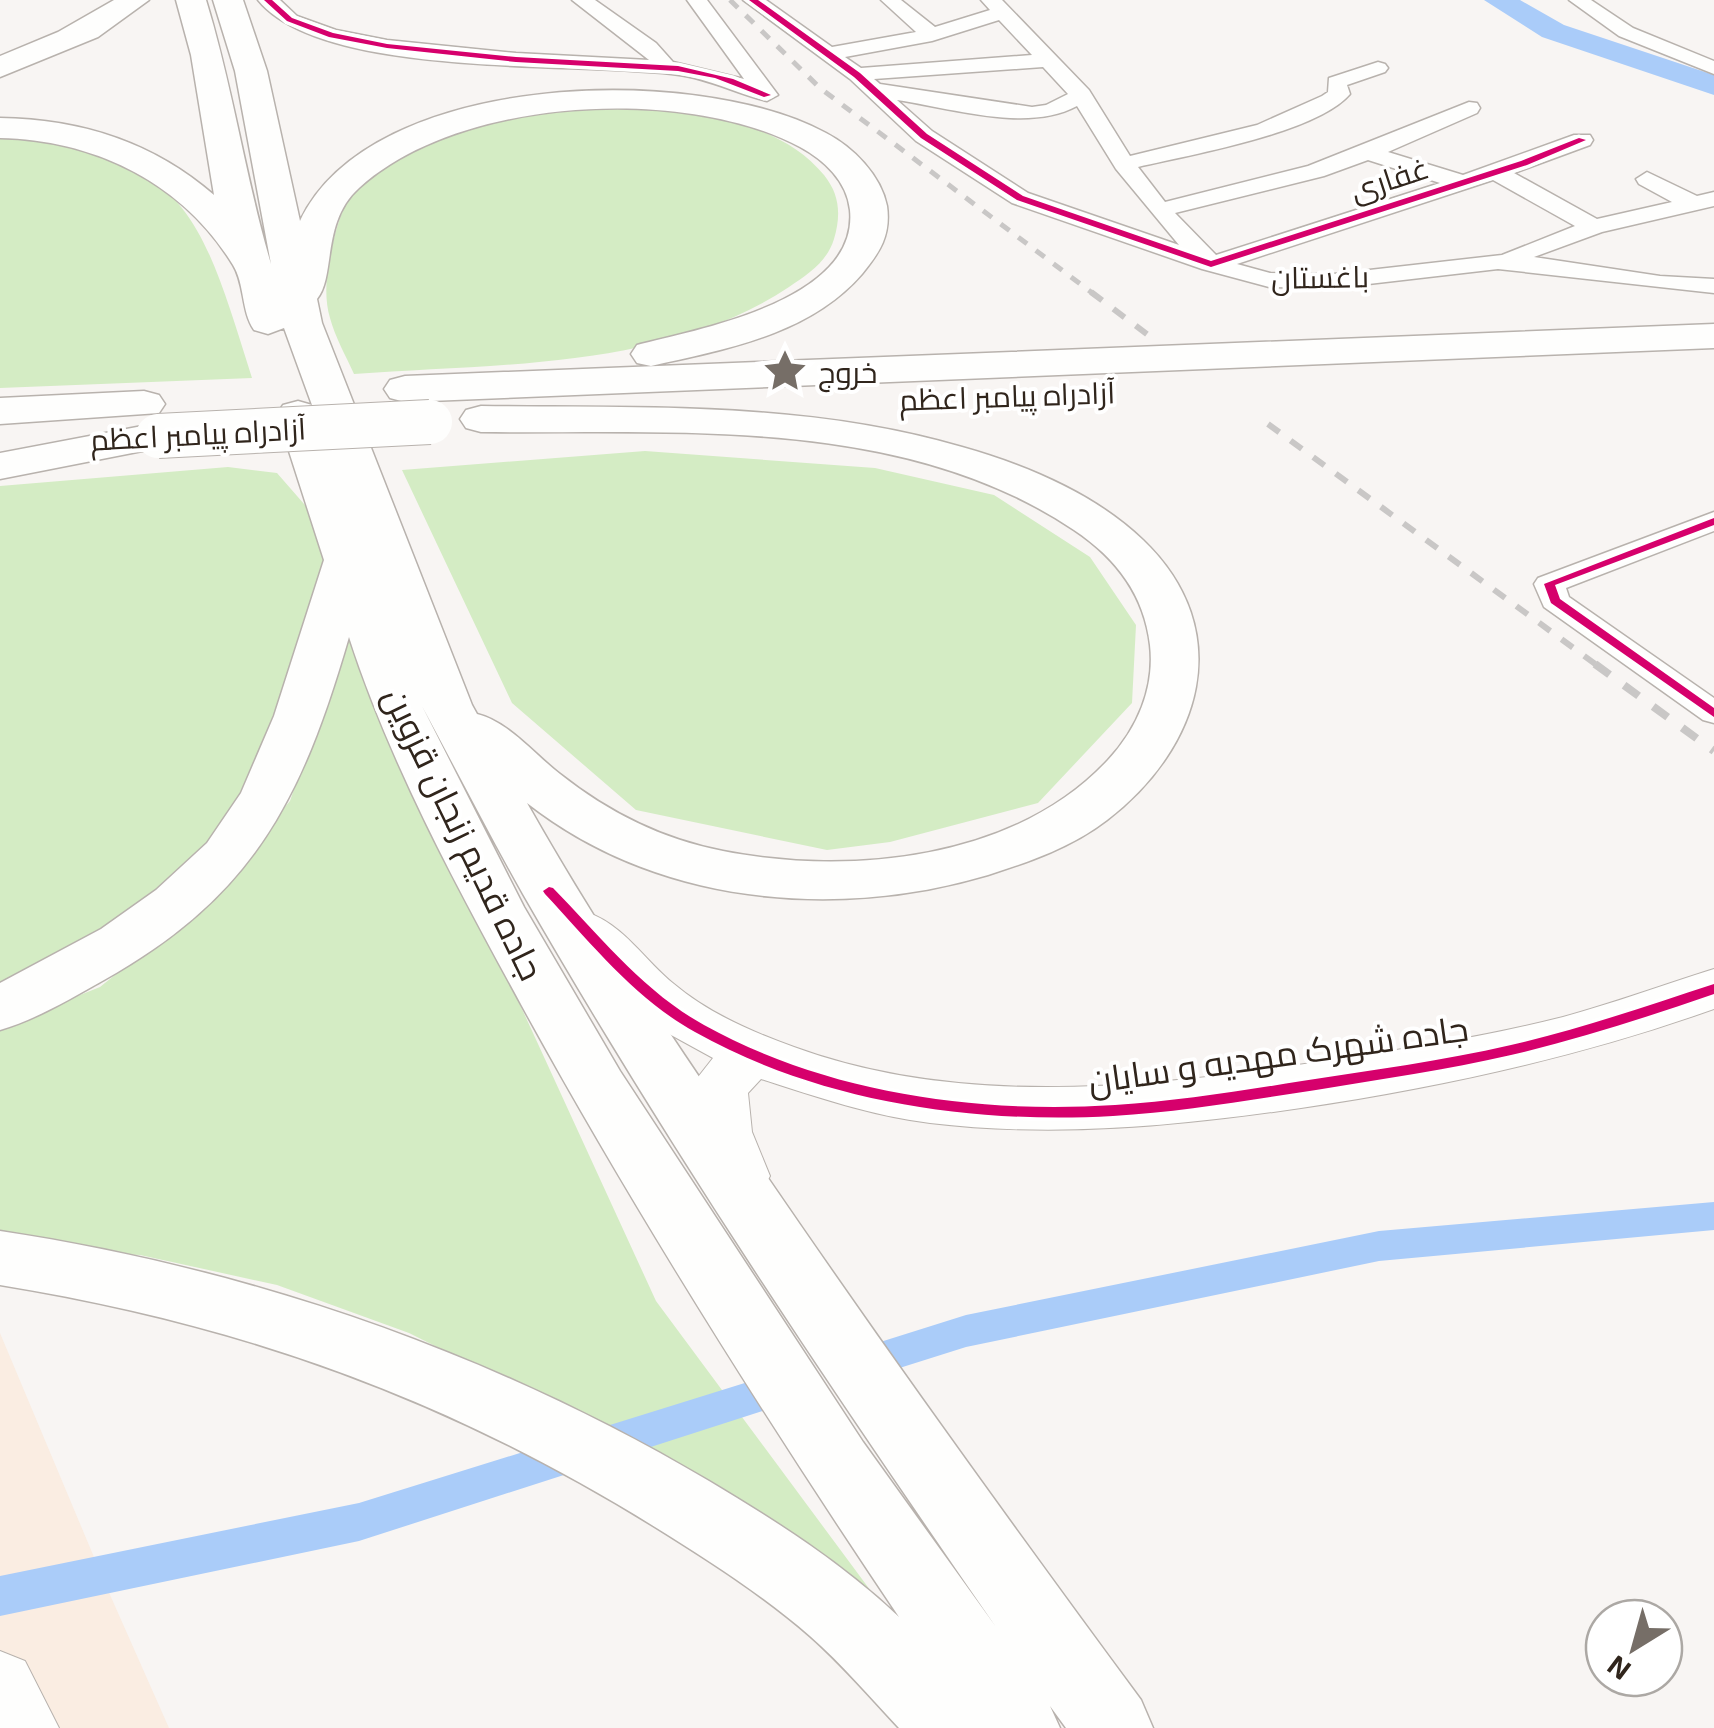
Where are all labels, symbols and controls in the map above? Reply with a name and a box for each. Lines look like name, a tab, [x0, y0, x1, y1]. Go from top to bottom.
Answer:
street label: غفاری	[1345, 148, 1433, 209]
street label: باغستان	[1271, 257, 1369, 296]
place icon: خروج	[761, 347, 809, 395]
place label: خروج	[818, 353, 877, 393]
street label: آزادراه پیامبر اعظم	[898, 373, 1116, 421]
street label: آزادراه پیامبر اعظم	[89, 409, 307, 461]
street label: جاده قدیم زنجان قزوین	[371, 680, 554, 989]
street label: جاده شهرک مهدیه و سایان	[1085, 1006, 1471, 1102]
north arrow	[1584, 1598, 1684, 1698]
text: N	[1600, 1649, 1637, 1688]

